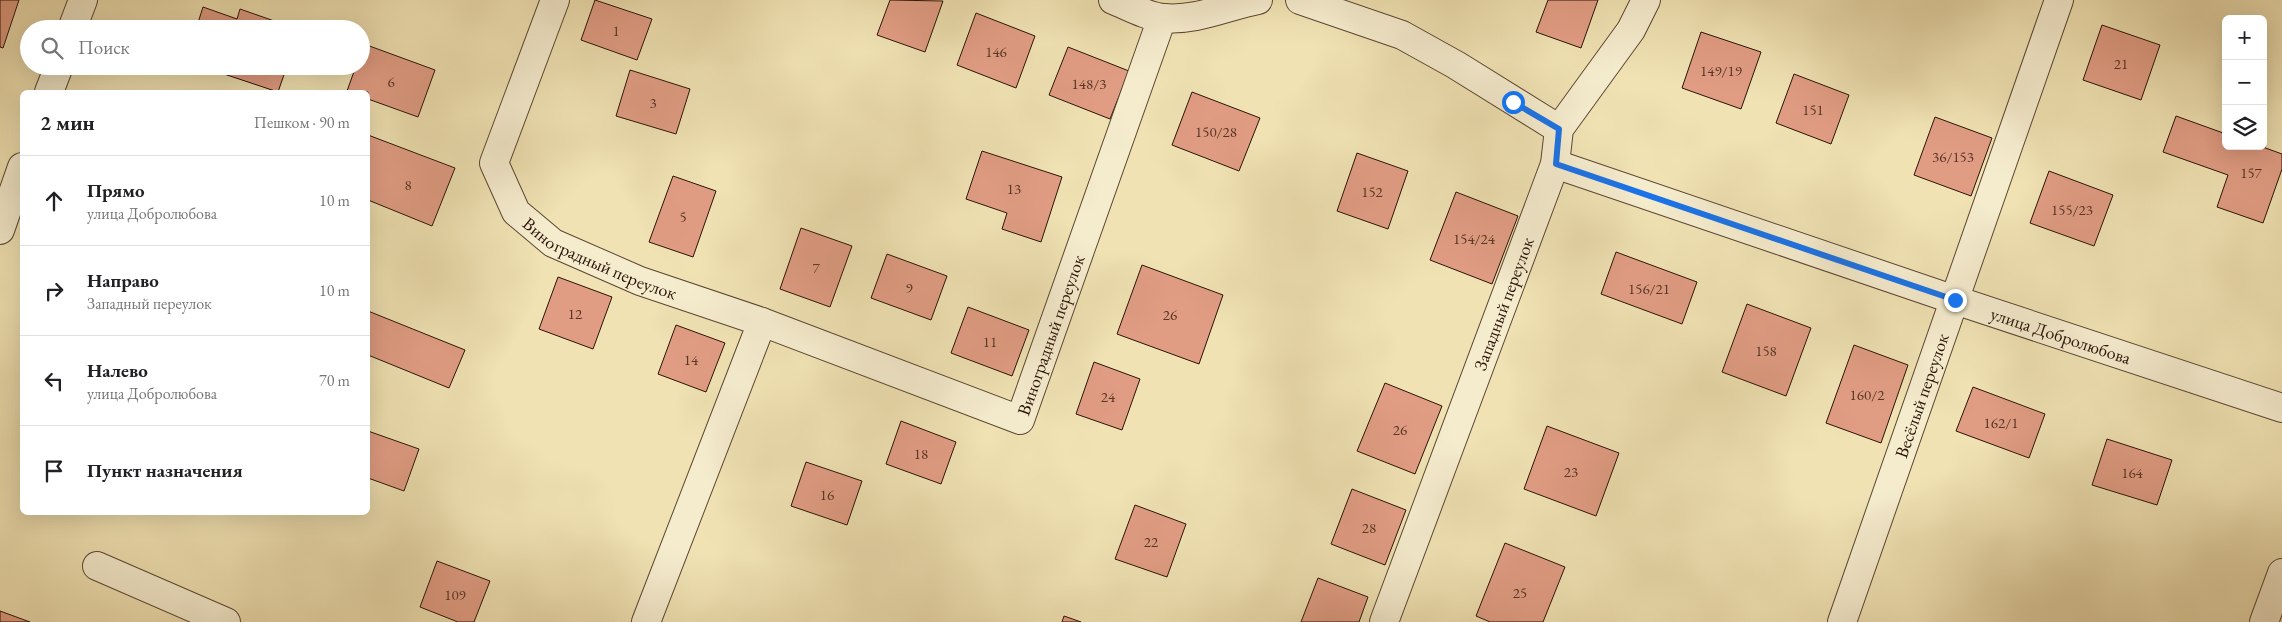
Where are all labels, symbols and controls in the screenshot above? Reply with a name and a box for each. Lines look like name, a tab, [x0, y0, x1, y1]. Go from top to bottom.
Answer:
map controls	[2222, 15, 2267, 150]
button: +	[2222, 15, 2267, 60]
search box	[20, 20, 370, 75]
house number: 1	[612, 21, 620, 40]
icon: search	[38, 34, 66, 62]
text: Поиск	[78, 35, 130, 60]
house number: 146	[985, 42, 1007, 61]
house number: 21	[2114, 54, 2128, 73]
button: −	[2222, 60, 2267, 105]
house number: 149/19	[1700, 61, 1742, 80]
house number: 6	[387, 72, 395, 91]
house number: 148/3	[1072, 74, 1106, 93]
route start	[1502, 91, 1525, 114]
house number: 3	[649, 93, 657, 112]
house number: 151	[1802, 100, 1824, 119]
button: layers	[2222, 105, 2267, 150]
text: 2 мин	[40, 109, 95, 136]
text: Пешком · 90 m	[254, 112, 350, 133]
house number: 150/28	[1195, 122, 1237, 141]
house number: 36/153	[1932, 147, 1974, 166]
house number: 157	[2240, 163, 2263, 182]
house number: 8	[404, 175, 412, 194]
text: Прямо	[87, 178, 145, 203]
house number: 13	[1007, 179, 1021, 198]
house number: 152	[1361, 182, 1384, 201]
icon: ahead	[40, 187, 68, 215]
text: 10 m	[319, 190, 350, 211]
house number: 155/23	[2051, 200, 2093, 219]
text: улица Добролюбова	[87, 203, 217, 224]
house number: 5	[679, 207, 687, 226]
street label: Виноградный переулок	[518, 211, 680, 304]
house number: 154/24	[1453, 229, 1496, 248]
street label: Западный переулок	[1468, 233, 1538, 373]
street label: Виноградный переулок	[1011, 251, 1089, 418]
house number: 7	[812, 258, 820, 277]
text: Направо	[87, 268, 159, 293]
icon: right	[40, 277, 68, 305]
house number: 9	[905, 278, 913, 297]
house number: 156/21	[1628, 279, 1670, 298]
text: 10 m	[319, 280, 350, 301]
route end	[1944, 289, 1967, 312]
text: Западный переулок	[87, 293, 212, 314]
street label: улица Добролюбова	[1988, 301, 2135, 369]
house number: 12	[568, 304, 583, 323]
house number: 26	[1163, 305, 1177, 324]
street label: Весёлый переулок	[1889, 330, 1954, 461]
house number: 11	[983, 332, 997, 351]
house number: 158	[1755, 341, 1777, 360]
house number: 14	[684, 350, 699, 369]
text: Налево	[87, 358, 148, 383]
icon: left	[40, 367, 68, 395]
text: 70 m	[319, 370, 350, 391]
text: улица Добролюбова	[87, 383, 217, 404]
house number: 160/2	[1850, 385, 1885, 404]
house number: 24	[1101, 387, 1116, 406]
house number: 162/1	[1984, 413, 2018, 432]
house number: 26	[1393, 420, 1407, 439]
house number: 18	[914, 444, 928, 463]
icon: arrive	[40, 457, 68, 485]
text: Пункт назначения	[87, 458, 243, 483]
house number: 23	[1564, 462, 1578, 481]
house number: 164	[2121, 463, 2144, 482]
house number: 16	[820, 485, 834, 504]
house number: 28	[1362, 518, 1376, 537]
house number: 22	[1144, 532, 1159, 551]
house number: 25	[1513, 583, 1527, 602]
house number: 109	[444, 585, 466, 604]

